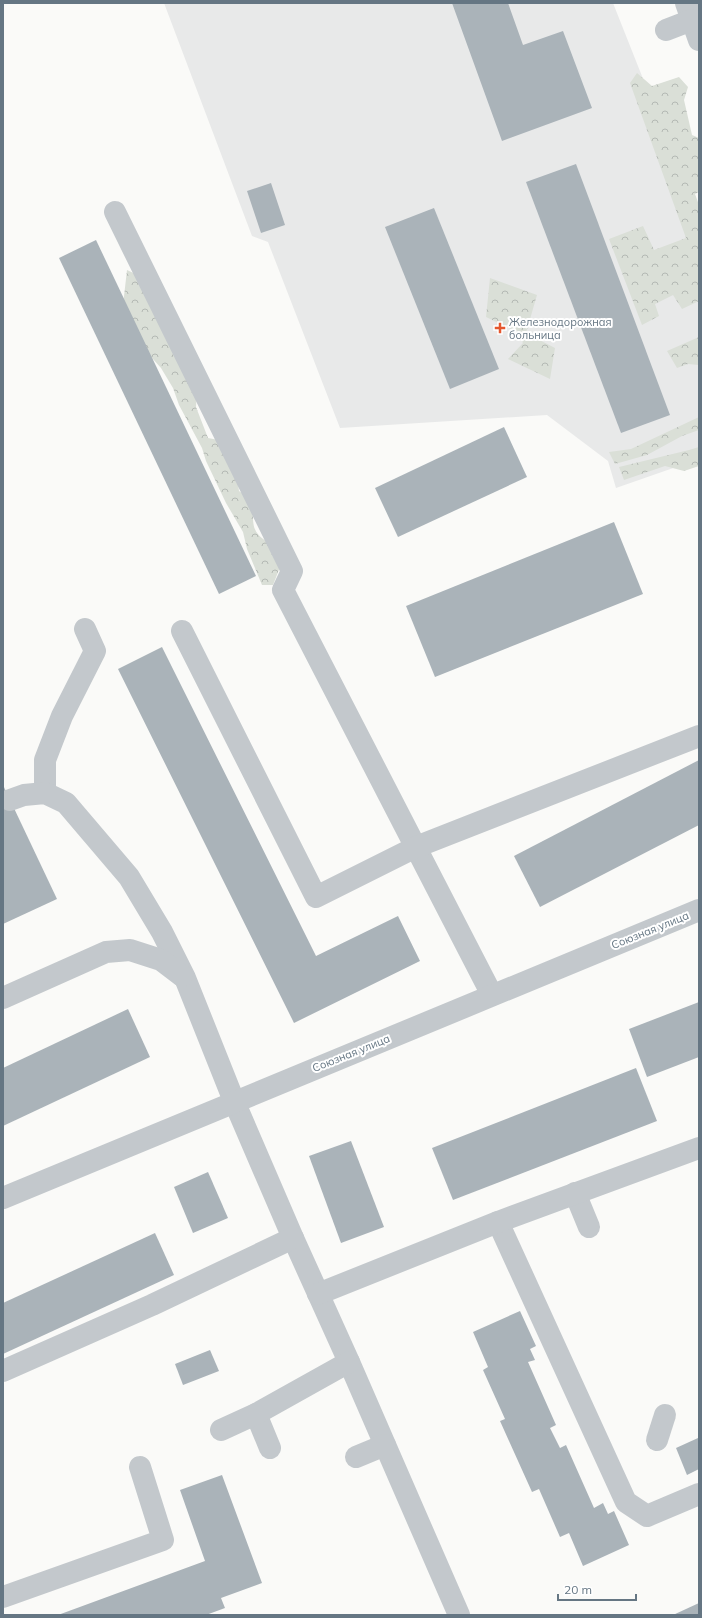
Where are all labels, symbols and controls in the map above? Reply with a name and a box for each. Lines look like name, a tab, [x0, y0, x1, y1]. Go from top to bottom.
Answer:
place label: Железнодорожная больница	[509, 315, 611, 342]
marker: Железнодорожная больница	[494, 322, 506, 334]
street label: Союзная улица	[609, 908, 691, 952]
street label: Союзная улица	[310, 1031, 392, 1075]
scale bar	[558, 1576, 636, 1602]
text: 20 m	[564, 1582, 592, 1597]

